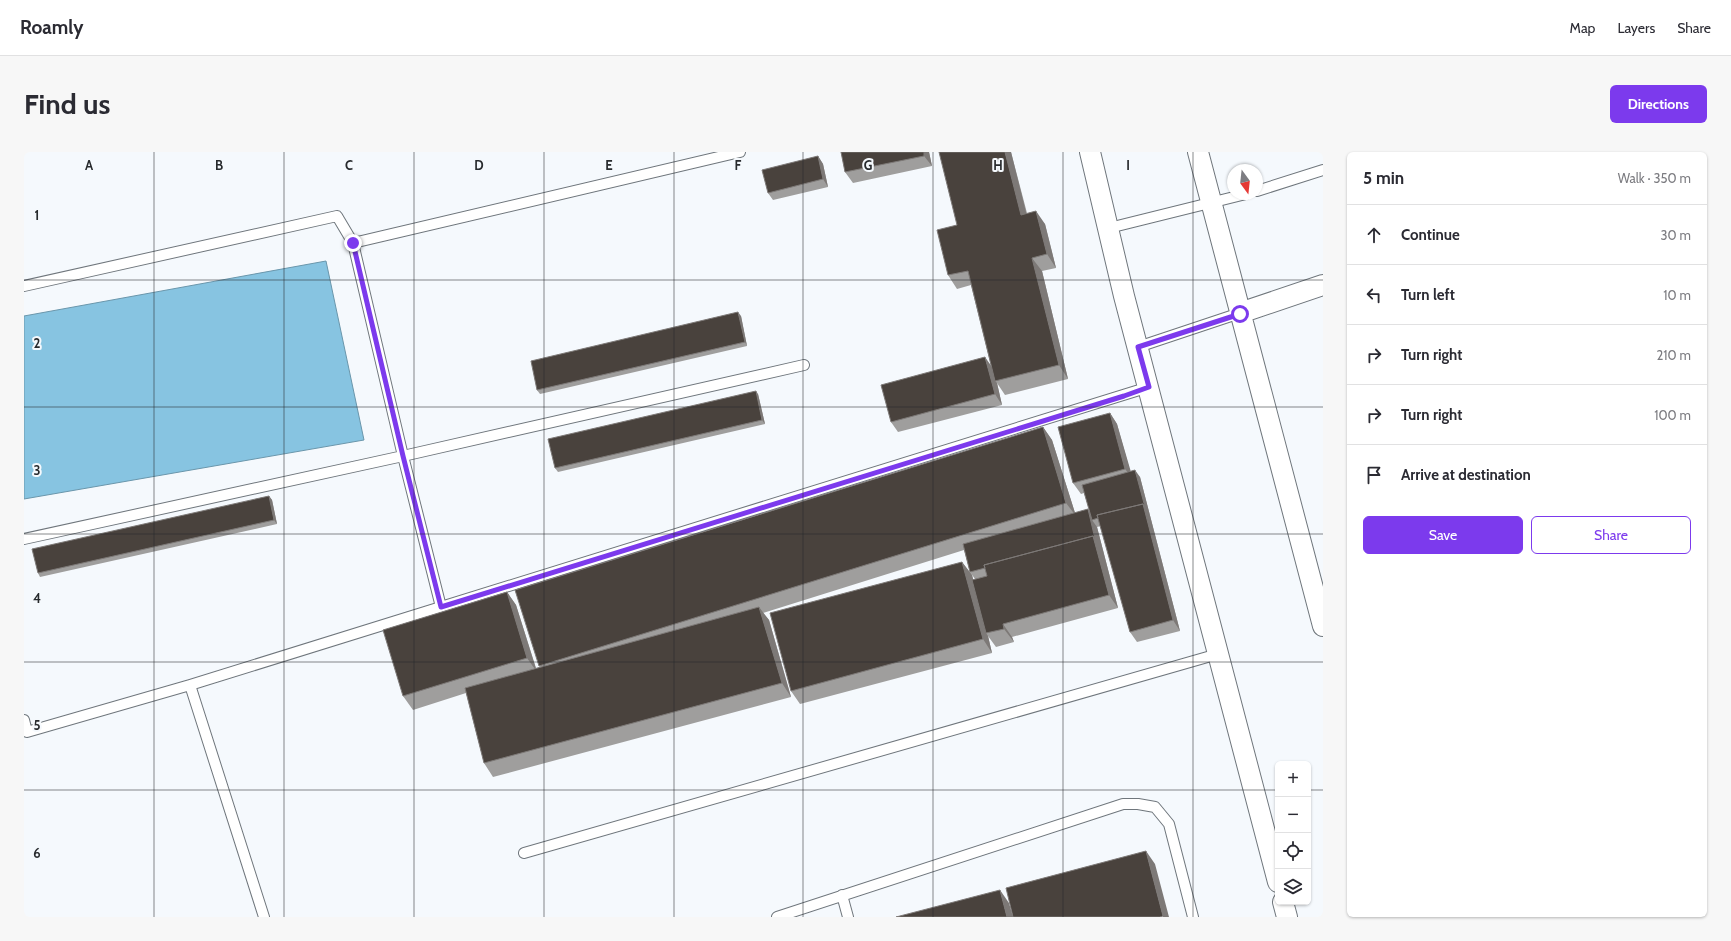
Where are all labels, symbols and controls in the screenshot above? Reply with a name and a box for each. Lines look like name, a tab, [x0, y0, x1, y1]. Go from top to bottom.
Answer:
text: Roamly	[20, 16, 83, 39]
text: Map	[1570, 19, 1595, 37]
text: Layers	[1617, 19, 1655, 37]
text: Share	[1677, 19, 1711, 37]
button: Directions	[1610, 85, 1707, 123]
text: Find us	[24, 87, 110, 121]
text: A	[85, 157, 94, 173]
text: B	[215, 157, 223, 173]
text: C	[345, 157, 353, 173]
text: D	[474, 157, 484, 173]
text: E	[605, 157, 613, 173]
text: F	[735, 157, 742, 173]
text: G	[864, 157, 873, 173]
text: H	[993, 157, 1003, 173]
text: I	[1126, 157, 1130, 173]
north arrow	[1227, 164, 1263, 200]
text: 5 min	[1363, 168, 1404, 188]
text: Walk · 350 m	[1618, 170, 1691, 186]
text: 1	[35, 207, 39, 223]
icon: ahead	[1363, 224, 1385, 246]
text: Continue	[1401, 226, 1460, 244]
text: 30 m	[1661, 227, 1691, 243]
route end	[344, 234, 362, 252]
icon: left	[1363, 284, 1385, 306]
text: Turn left	[1401, 286, 1455, 304]
text: 10 m	[1663, 287, 1691, 303]
route start	[1231, 305, 1249, 323]
text: 2	[34, 335, 41, 351]
icon: right	[1363, 344, 1385, 366]
text: Turn right	[1401, 346, 1462, 364]
text: 210 m	[1657, 347, 1691, 363]
icon: right	[1363, 404, 1385, 426]
text: Turn right	[1401, 406, 1462, 424]
text: 100 m	[1654, 407, 1691, 423]
text: 3	[33, 462, 41, 478]
icon: arrive	[1363, 464, 1385, 486]
text: Arrive at destination	[1401, 466, 1531, 484]
button: Save	[1363, 516, 1523, 554]
button: Share	[1531, 516, 1691, 554]
text: 4	[33, 590, 41, 606]
text: 5	[34, 717, 41, 733]
map controls	[1275, 761, 1311, 905]
button: +	[1275, 761, 1311, 797]
button: −	[1275, 797, 1311, 833]
button: locate	[1275, 833, 1311, 869]
text: 6	[33, 845, 41, 861]
button: layers	[1275, 869, 1311, 905]

